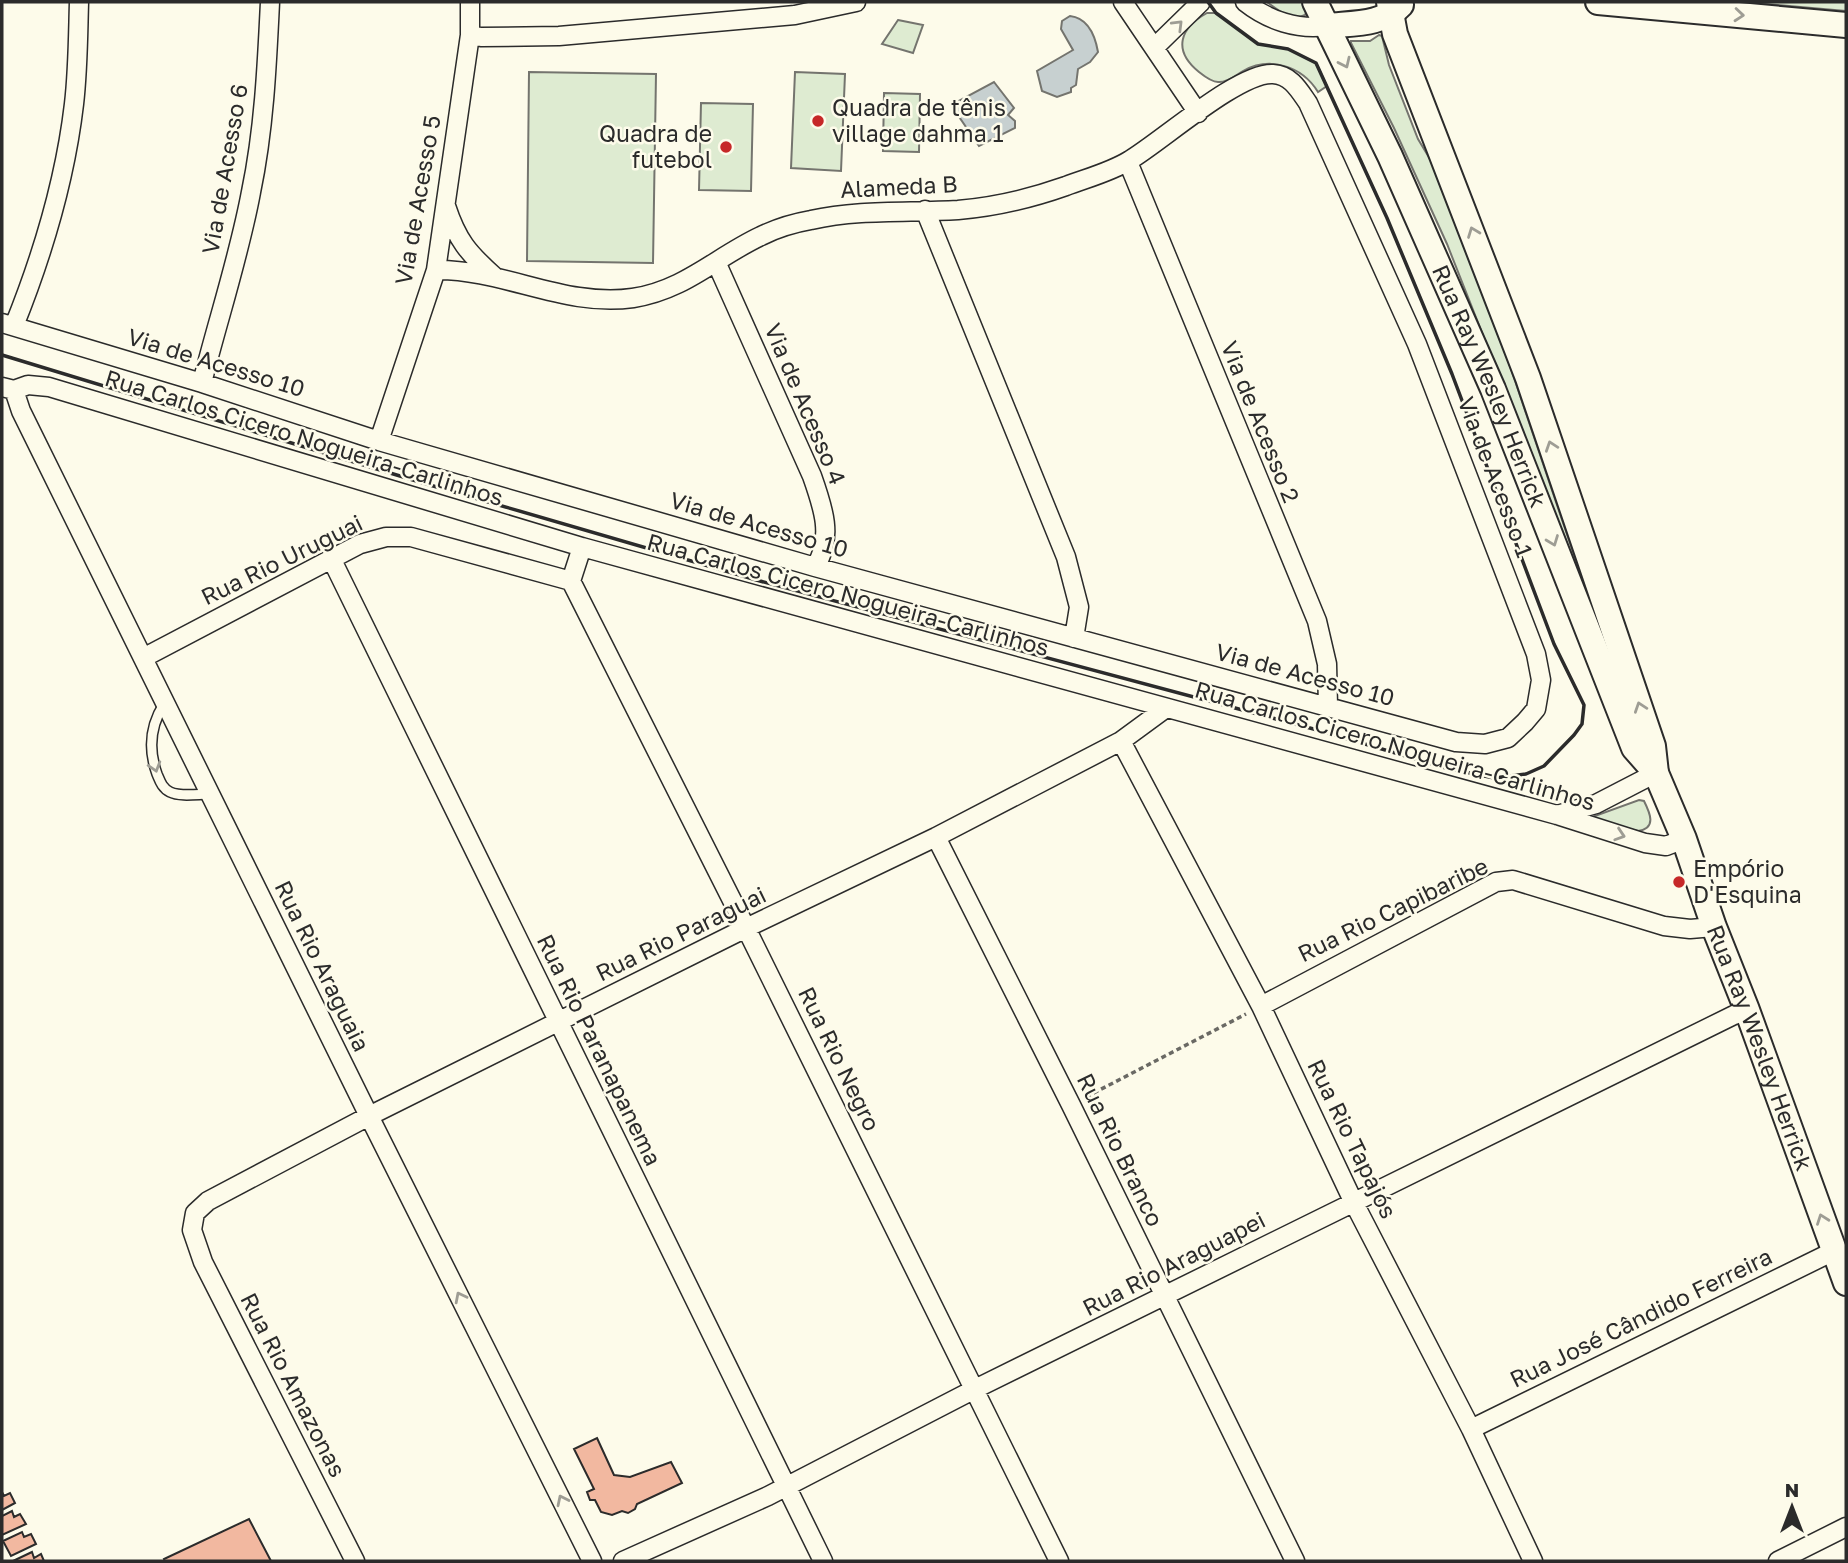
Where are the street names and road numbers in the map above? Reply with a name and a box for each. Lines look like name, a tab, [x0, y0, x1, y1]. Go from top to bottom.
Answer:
street label: Via de Acesso 6	[195, 81, 253, 256]
street label: Via de Acesso 5	[388, 113, 446, 287]
street label: Alameda B	[840, 169, 958, 203]
street label: Rua Ray Wesley Herrick	[1427, 260, 1553, 511]
street label: Via de Acesso 4	[759, 319, 853, 489]
street label: Via de Acesso 10	[124, 322, 308, 402]
street label: Via de Acesso 2	[1216, 337, 1306, 507]
street label: Rua Carlos Cicero Nogueira-Carlinhos	[102, 363, 507, 511]
street label: Via de Acesso 1	[1452, 392, 1539, 561]
street label: Via de Acesso 10	[667, 485, 852, 563]
street label: Rua Rio Uruguai	[196, 508, 367, 610]
street label: Rua Carlos Cicero Nogueira-Carlinhos	[644, 527, 1052, 661]
street label: Via de Acesso 10	[1213, 637, 1398, 711]
street label: Rua Carlos Cicero Nogueira-Carlinhos	[1192, 674, 1599, 816]
street label: Rua Rio Capibaribe	[1293, 851, 1492, 967]
street label: Rua Rio Araguaia	[269, 876, 376, 1056]
street label: Rua Rio Paraguai	[591, 880, 770, 986]
street label: Rua Ray Wesley Herrick	[1702, 920, 1819, 1174]
street label: Rua Rio Paranapanema	[532, 929, 668, 1170]
street label: Rua Rio Negro	[793, 982, 887, 1135]
street label: Rua Rio Tapajós	[1302, 1054, 1404, 1223]
street label: Rua Rio Branco	[1072, 1068, 1170, 1231]
street label: Rua Rio Araguapei	[1078, 1205, 1269, 1321]
street label: Rua José Cândido Ferreira	[1505, 1241, 1776, 1393]
street label: Rua Rio Amazonas	[235, 1288, 352, 1481]

